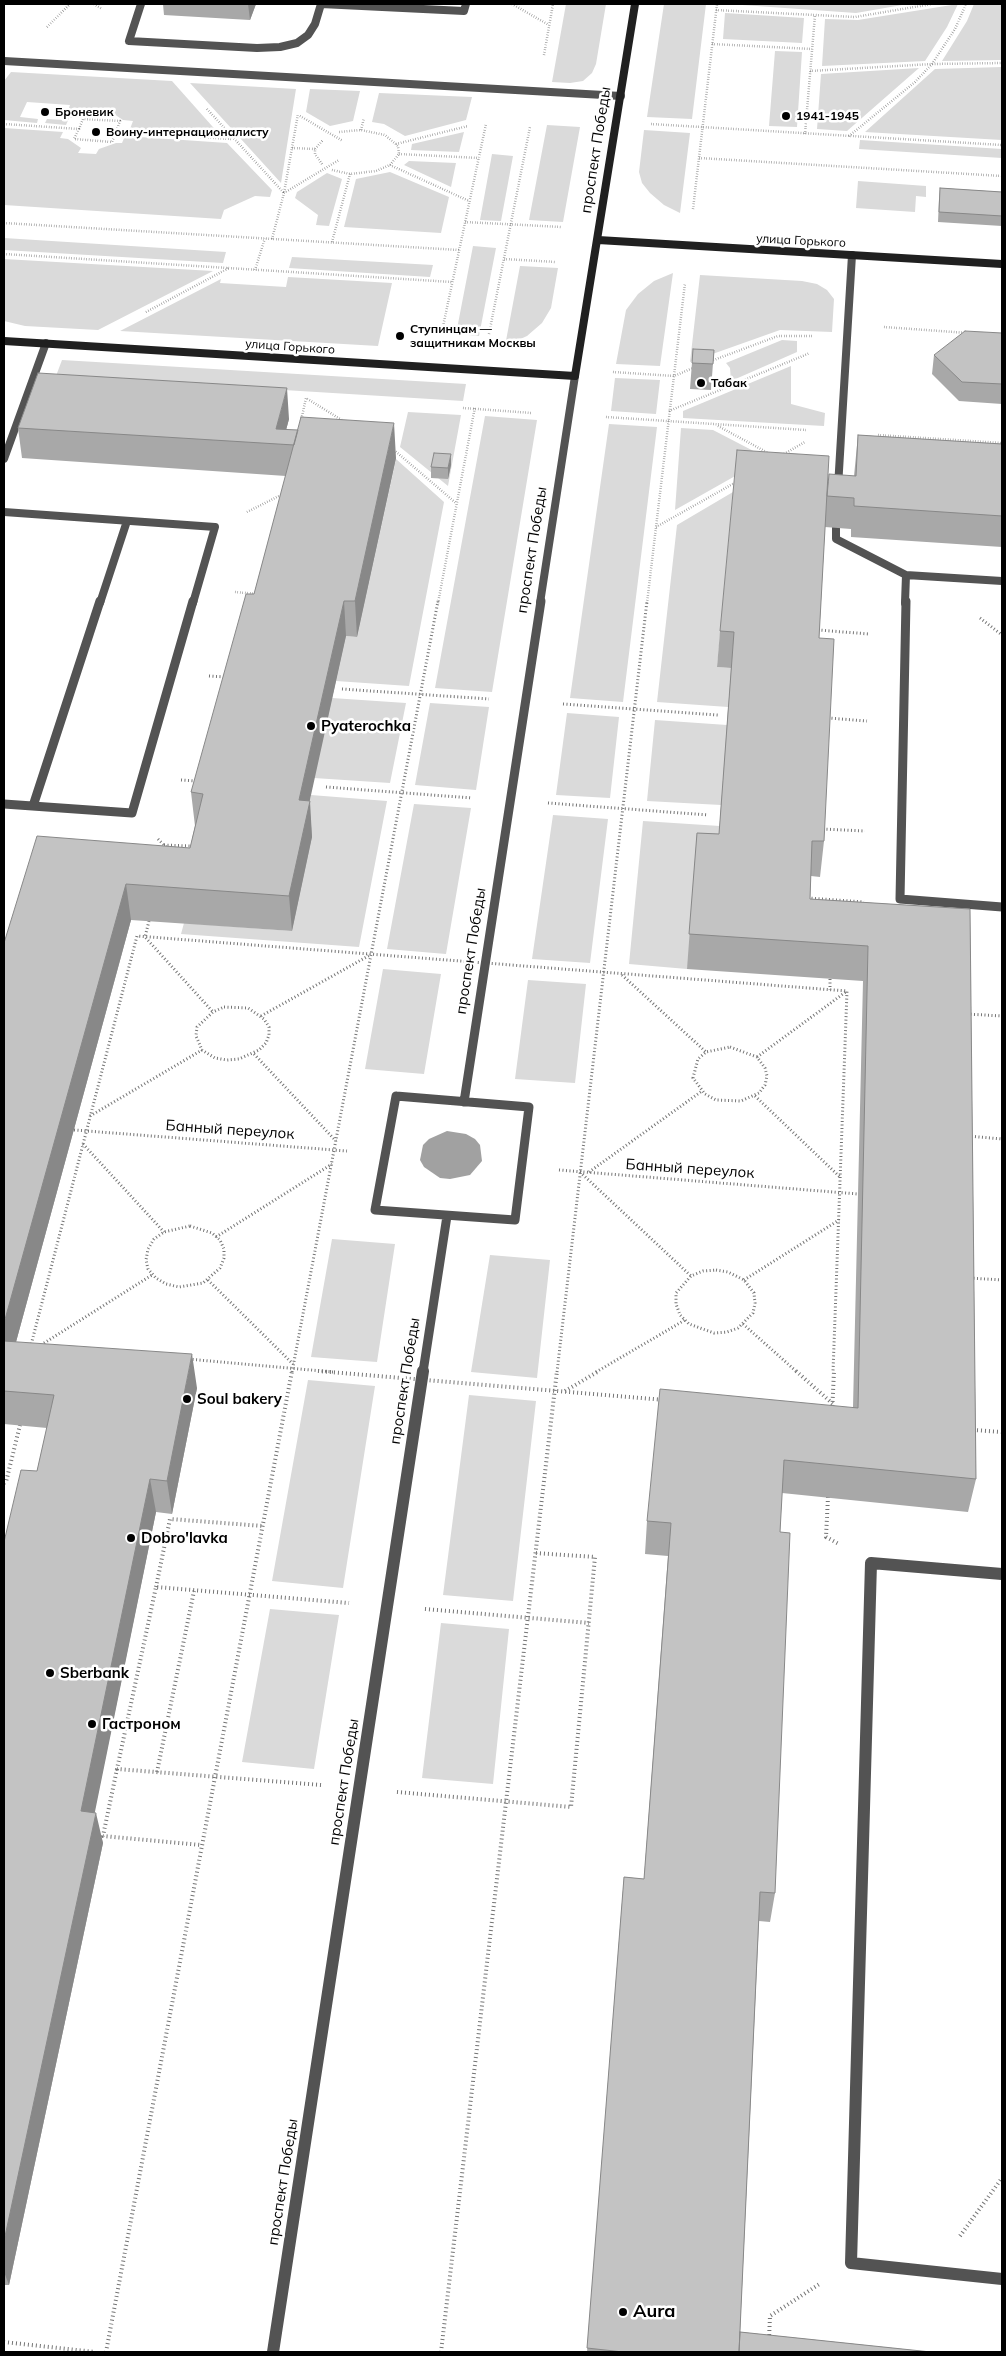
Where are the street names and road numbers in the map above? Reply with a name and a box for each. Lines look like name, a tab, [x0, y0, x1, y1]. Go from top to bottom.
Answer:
street label: проспект Победы	[577, 85, 615, 215]
street label: улица Горького	[756, 231, 846, 251]
street label: улица Горького	[245, 337, 335, 357]
street label: проспект Победы	[513, 485, 551, 615]
street label: проспект Победы	[452, 886, 490, 1016]
street label: Банный переулок	[165, 1117, 295, 1143]
street label: Банный переулок	[625, 1156, 755, 1182]
street label: проспект Победы	[386, 1316, 424, 1446]
street label: проспект Победы	[325, 1717, 363, 1847]
street label: проспект Победы	[264, 2117, 302, 2247]

